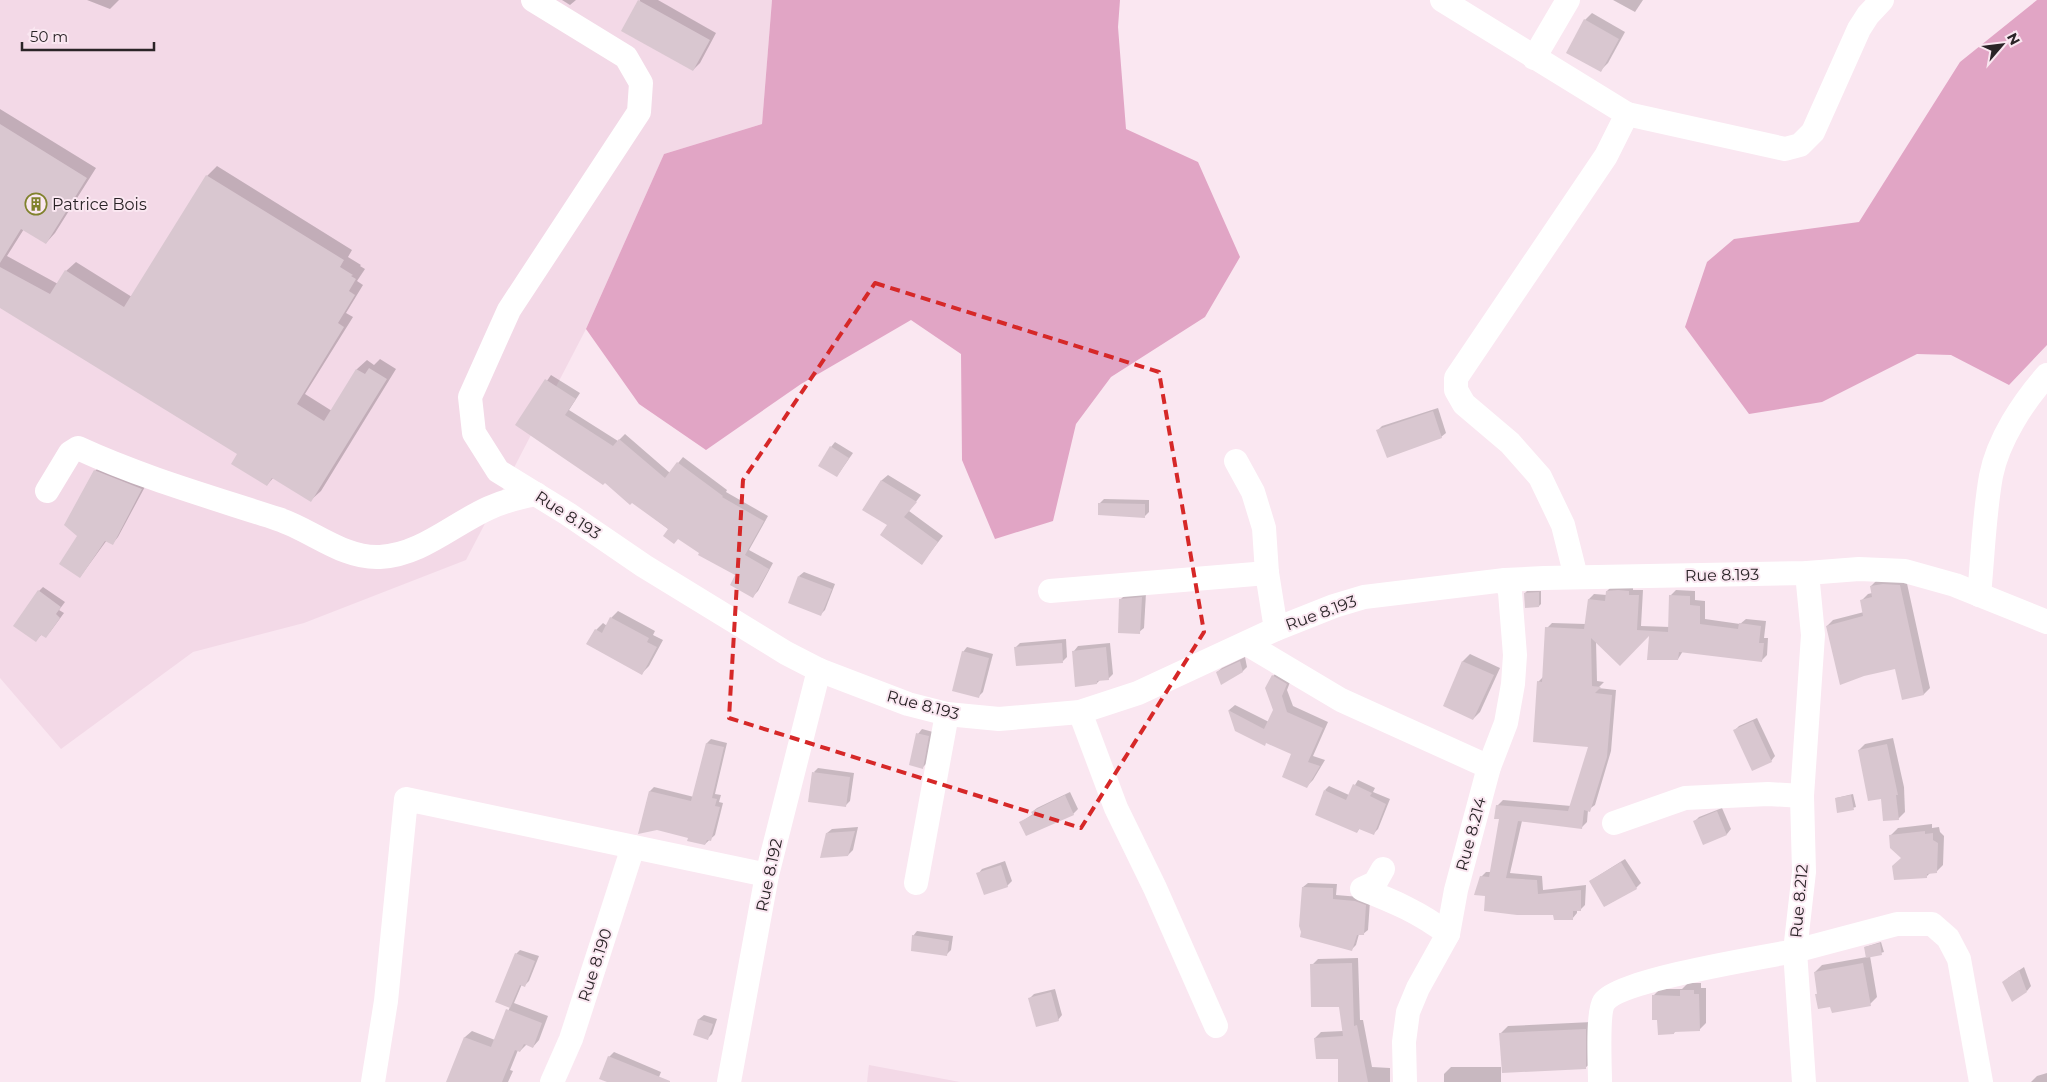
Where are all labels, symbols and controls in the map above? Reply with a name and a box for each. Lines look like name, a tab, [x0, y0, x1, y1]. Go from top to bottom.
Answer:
scale bar	[22, 20, 155, 52]
north arrow	[1977, 20, 2027, 70]
text: 50 m	[30, 27, 68, 46]
text: N	[2003, 30, 2024, 48]
building icon: Patrice Bois	[24, 192, 48, 216]
place label: Patrice Bois	[52, 195, 147, 214]
street label: Rue 8.193	[532, 487, 604, 543]
street label: Rue 8.193	[1685, 565, 1759, 585]
street label: Rue 8.193	[1283, 591, 1359, 635]
street label: Rue 8.193	[885, 686, 961, 724]
street label: Rue 8.214	[1452, 795, 1490, 873]
street label: Rue 8.192	[752, 837, 786, 913]
street label: Rue 8.212	[1786, 863, 1812, 939]
street label: Rue 8.190	[574, 926, 616, 1004]

